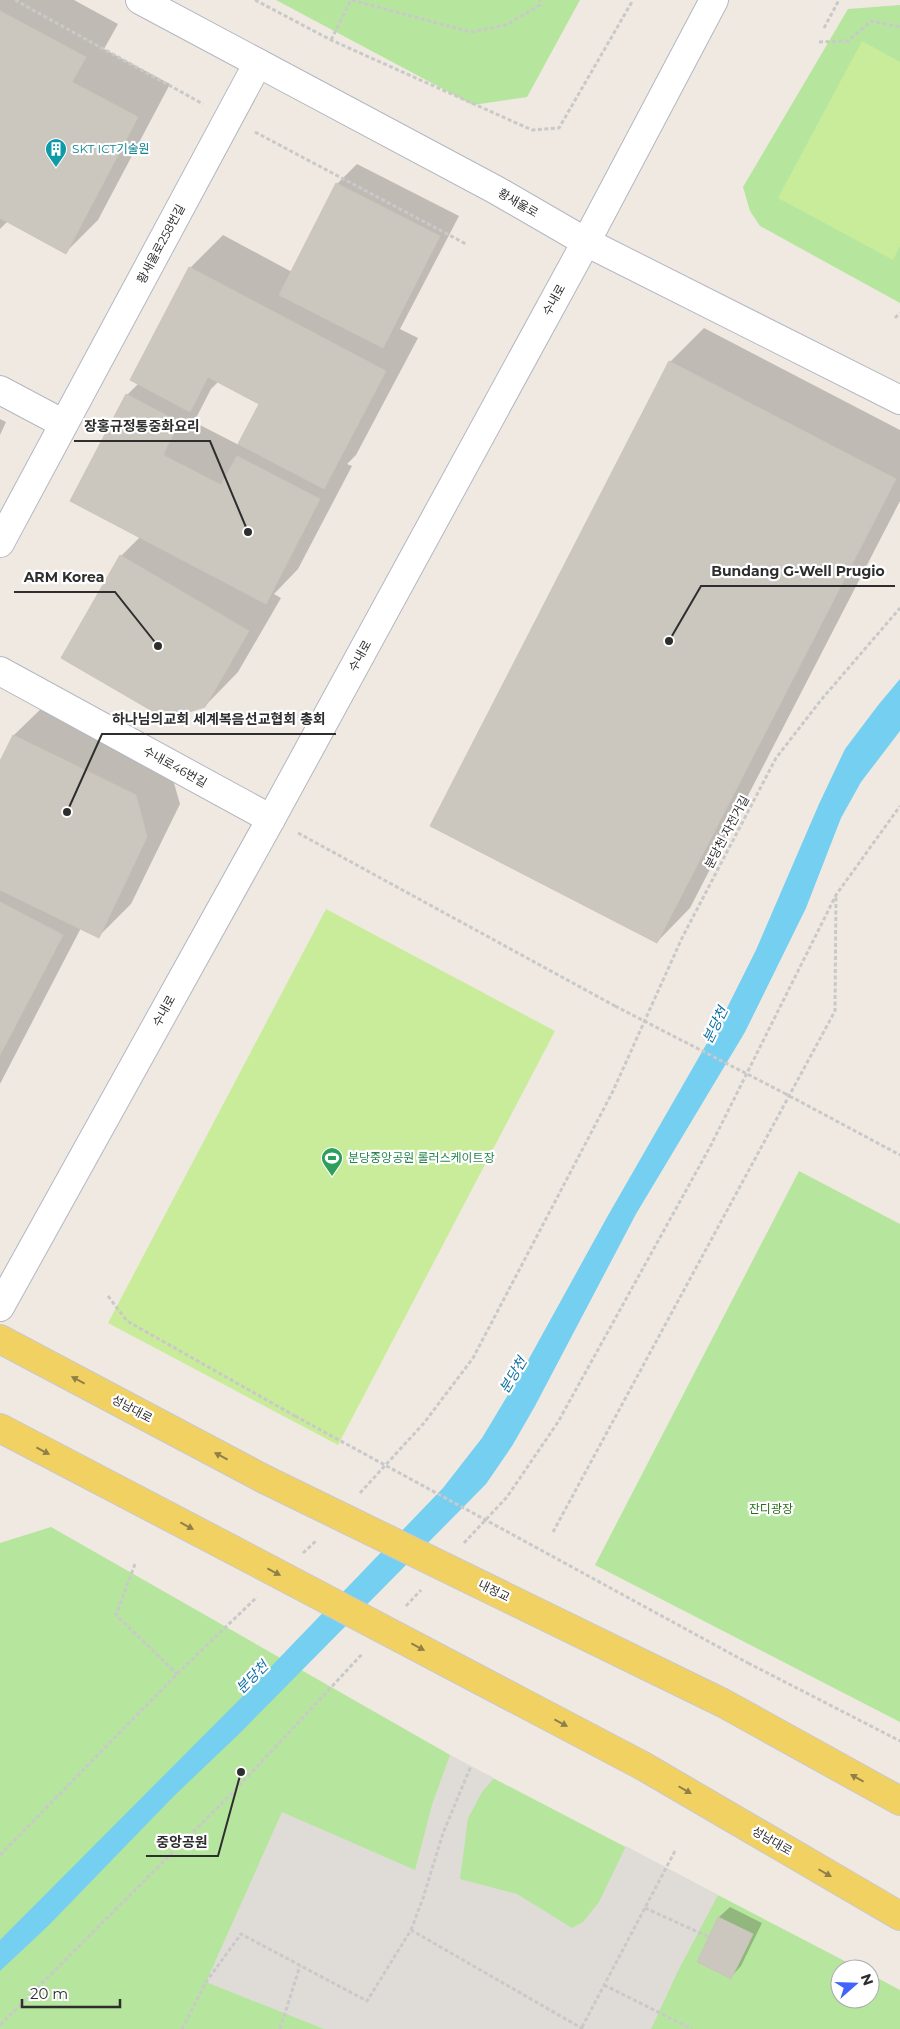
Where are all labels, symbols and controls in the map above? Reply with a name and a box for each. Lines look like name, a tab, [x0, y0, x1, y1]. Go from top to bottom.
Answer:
building icon: SKT ICT기술원	[44, 137, 68, 168]
place label: SKT ICT기술원	[72, 141, 150, 156]
street label: 황새울로	[495, 185, 541, 220]
street label: 황새울로258번길	[133, 202, 188, 286]
street label: 수내로	[539, 282, 568, 318]
callout: 장홍규정통중화요리	[74, 412, 210, 441]
text: 장홍규정통중화요리	[84, 417, 200, 435]
callout: Bundang G-Well Prugio	[701, 557, 895, 586]
text: Bundang G-Well Prugio	[711, 562, 885, 580]
callout: ARM Korea	[14, 563, 115, 592]
text: ARM Korea	[23, 568, 104, 586]
street label: 수내로	[345, 638, 374, 674]
callout: 하나님의교회 세계복음선교협회 총회	[102, 705, 336, 734]
text: 하나님의교회 세계복음선교협회 총회	[112, 710, 326, 728]
street label: 수내로46번길	[141, 743, 210, 790]
street label: 분당천 자전거길	[701, 793, 752, 871]
street label: 수내로	[149, 993, 178, 1029]
water label: 분당천	[698, 1003, 732, 1046]
sports icon: 분당중앙공원 롤러스케이트장	[320, 1146, 344, 1177]
place label: 분당중앙공원 롤러스케이트장	[348, 1150, 495, 1165]
water label: 분당천	[495, 1353, 531, 1396]
one-way arrow	[70, 1376, 85, 1384]
street label: 성남대로	[109, 1392, 155, 1426]
one-way arrow	[36, 1447, 50, 1455]
one-way arrow	[214, 1452, 229, 1460]
park label: 잔디광장	[749, 1501, 793, 1516]
one-way arrow	[180, 1522, 194, 1530]
one-way arrow	[267, 1568, 281, 1576]
street label: 내정교	[476, 1577, 512, 1605]
one-way arrow	[410, 1643, 425, 1651]
water label: 분당천	[232, 1656, 273, 1697]
one-way arrow	[554, 1719, 569, 1727]
one-way arrow	[850, 1774, 865, 1782]
one-way arrow	[679, 1786, 692, 1795]
street label: 성남대로	[749, 1823, 795, 1858]
callout: 중앙공원	[146, 1827, 218, 1856]
text: 중앙공원	[156, 1833, 208, 1851]
one-way arrow	[819, 1868, 832, 1877]
north arrow	[830, 1959, 880, 2009]
text: N	[857, 1971, 878, 1988]
scale bar	[22, 1976, 120, 2008]
text: 20 m	[30, 1984, 68, 2003]

